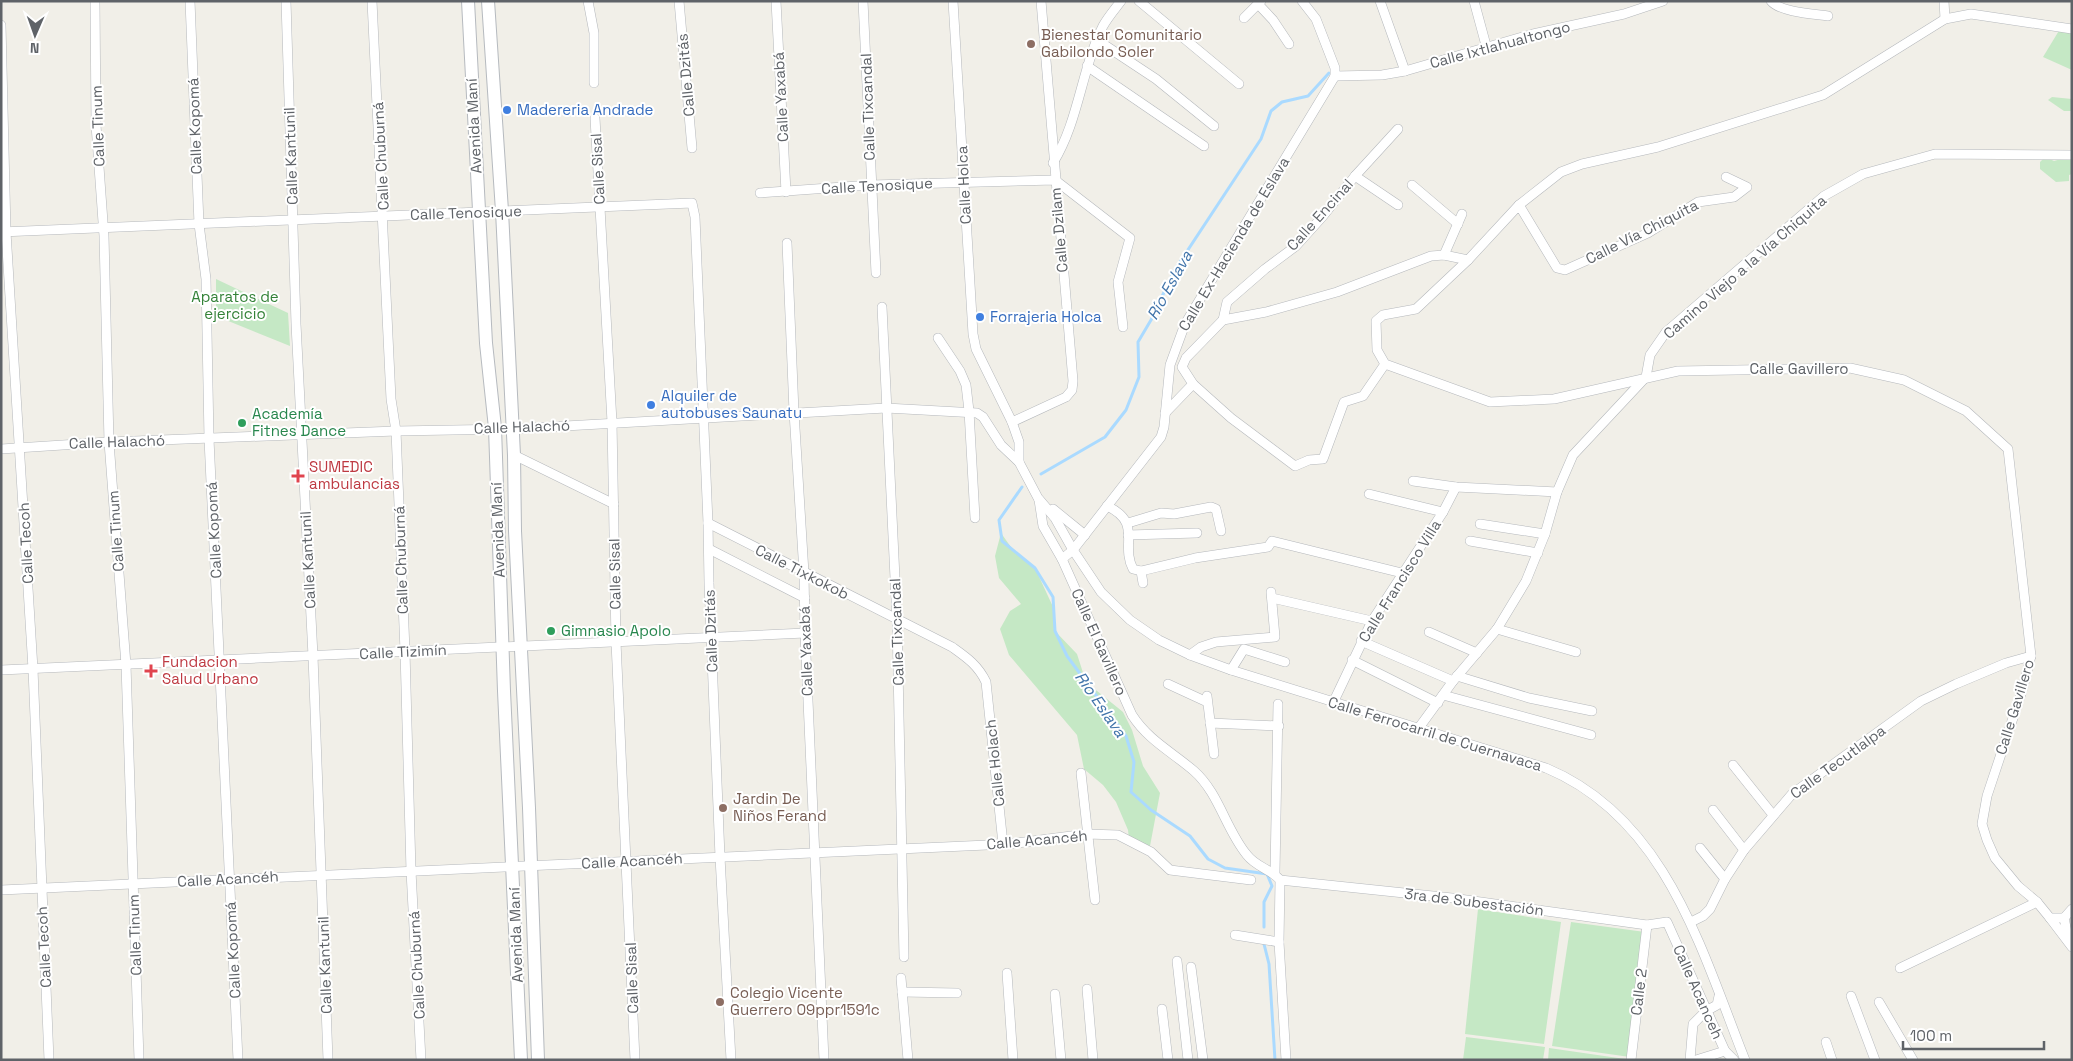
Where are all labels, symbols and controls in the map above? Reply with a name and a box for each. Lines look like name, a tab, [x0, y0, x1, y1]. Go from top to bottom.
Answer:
north arrow	[10, 10, 60, 60]
street label: Calle Ixtlahualtongo	[1428, 17, 1572, 72]
place label: Bienestar Comunitario Gabilondo Soler	[1041, 25, 1202, 61]
street label: Calle Dzitás	[672, 33, 699, 117]
marker: Bienestar Comunitario Gabilondo Soler	[1025, 38, 1037, 50]
text: N	[30, 39, 40, 57]
street label: Calle Yaxabá	[769, 51, 792, 143]
street label: Calle Tixcandal	[856, 53, 879, 161]
street label: Calle Kopomá	[183, 77, 206, 175]
street label: Avenida Maní	[462, 78, 485, 174]
street label: Calle Tinum	[87, 85, 108, 167]
place label: Madereria Andrade	[517, 100, 654, 119]
street label: Calle Chuburná	[368, 101, 393, 211]
marker: Madereria Andrade	[501, 104, 513, 116]
street label: Calle Kantunil	[279, 107, 302, 205]
street label: Calle Sisal	[586, 133, 609, 205]
street label: Calle Holca	[952, 145, 975, 225]
street label: Calle Ex-Hacienda de Eslava	[1174, 153, 1293, 334]
street label: Calle Tenosique	[821, 173, 933, 198]
street label: Calle Encinal	[1282, 175, 1357, 255]
street label: Calle Dzilam	[1045, 187, 1072, 273]
street label: Camino Viejo a la Vía Chiquita	[1659, 190, 1830, 343]
street label: Calle Vía Chiquita	[1582, 195, 1702, 268]
street label: Calle Tenosique	[410, 201, 522, 224]
water label: Río Eslava	[1142, 246, 1197, 323]
park label: Aparatos de ejercicio	[191, 287, 279, 323]
place label: Forrajeria Holca	[990, 307, 1102, 326]
marker: Forrajeria Holca	[974, 311, 986, 323]
street label: Calle Gavillero	[1749, 359, 1849, 378]
place label: Alquiler de autobuses Saunatu	[661, 386, 802, 422]
marker: Alquiler de autobuses Saunatu	[645, 399, 657, 411]
place label: Academía Fitnes Dance	[252, 404, 346, 440]
street label: Calle Halachó	[474, 415, 570, 438]
marker: Academía Fitnes Dance	[236, 417, 248, 429]
street label: Calle Halachó	[69, 430, 165, 453]
place label: SUMEDIC ambulancias	[309, 457, 400, 493]
marker: SUMEDIC ambulancias	[291, 469, 305, 483]
street label: Calle Kopomá	[201, 481, 226, 579]
street label: Avenida Maní	[486, 482, 509, 578]
street label: Calle Tinum	[103, 490, 128, 572]
street label: Calle Tecoh	[14, 502, 37, 584]
street label: Calle Chuburná	[389, 505, 412, 615]
street label: Calle Kantunil	[295, 511, 320, 609]
street label: Calle Francisco Villa	[1354, 516, 1445, 646]
street label: Calle Sisal	[604, 538, 625, 610]
street label: Calle Tixkokob	[752, 540, 852, 603]
street label: Calle Tixcandal	[885, 578, 908, 686]
street label: Calle El Gavillero	[1067, 585, 1132, 698]
street label: Calle Dzitás	[700, 589, 721, 673]
street label: Calle Yaxabá	[794, 605, 817, 696]
place label: Gimnasio Apolo	[561, 621, 671, 640]
marker: Gimnasio Apolo	[545, 625, 557, 637]
street label: Calle Tizimín	[359, 640, 447, 663]
place label: Fundacion Salud Urbano	[162, 652, 259, 688]
street label: Calle Gavillero	[1991, 657, 2038, 757]
marker: Fundacion Salud Urbano	[144, 664, 158, 678]
water label: Río Eslava	[1070, 667, 1131, 742]
street label: Calle Ferrocarril de Cuernavaca	[1326, 692, 1545, 775]
street label: Calle Holach	[980, 718, 1009, 808]
street label: Calle Tecutlalpa	[1786, 720, 1889, 803]
place label: Jardin De Niños Ferand	[733, 789, 827, 825]
marker: Jardin De Niños Ferand	[717, 802, 729, 814]
street label: Calle Acancéh	[986, 826, 1088, 853]
street label: Calle Acancéh	[581, 848, 683, 873]
street label: Calle Acancéh	[177, 866, 279, 891]
street label: 3ra de Subestación	[1403, 884, 1545, 919]
street label: Avenida Maní	[504, 887, 527, 983]
street label: Calle Tinum	[124, 894, 145, 976]
street label: Calle Kopomá	[220, 901, 245, 999]
street label: Calle Tecoh	[32, 906, 55, 988]
street label: Calle Chuburná	[404, 910, 429, 1020]
street label: Calle Kantunil	[313, 916, 336, 1014]
street label: Calle Sisal	[621, 942, 642, 1014]
street label: Calle Acanceh	[1669, 942, 1728, 1042]
street label: Calle 2	[1626, 967, 1651, 1017]
place label: Colegio Vicente Guerrero 09ppr1591c	[730, 983, 880, 1019]
marker: Colegio Vicente Guerrero 09ppr1591c	[714, 996, 726, 1008]
scale bar	[1903, 1018, 2044, 1050]
text: 100 m	[1910, 1026, 1952, 1045]

